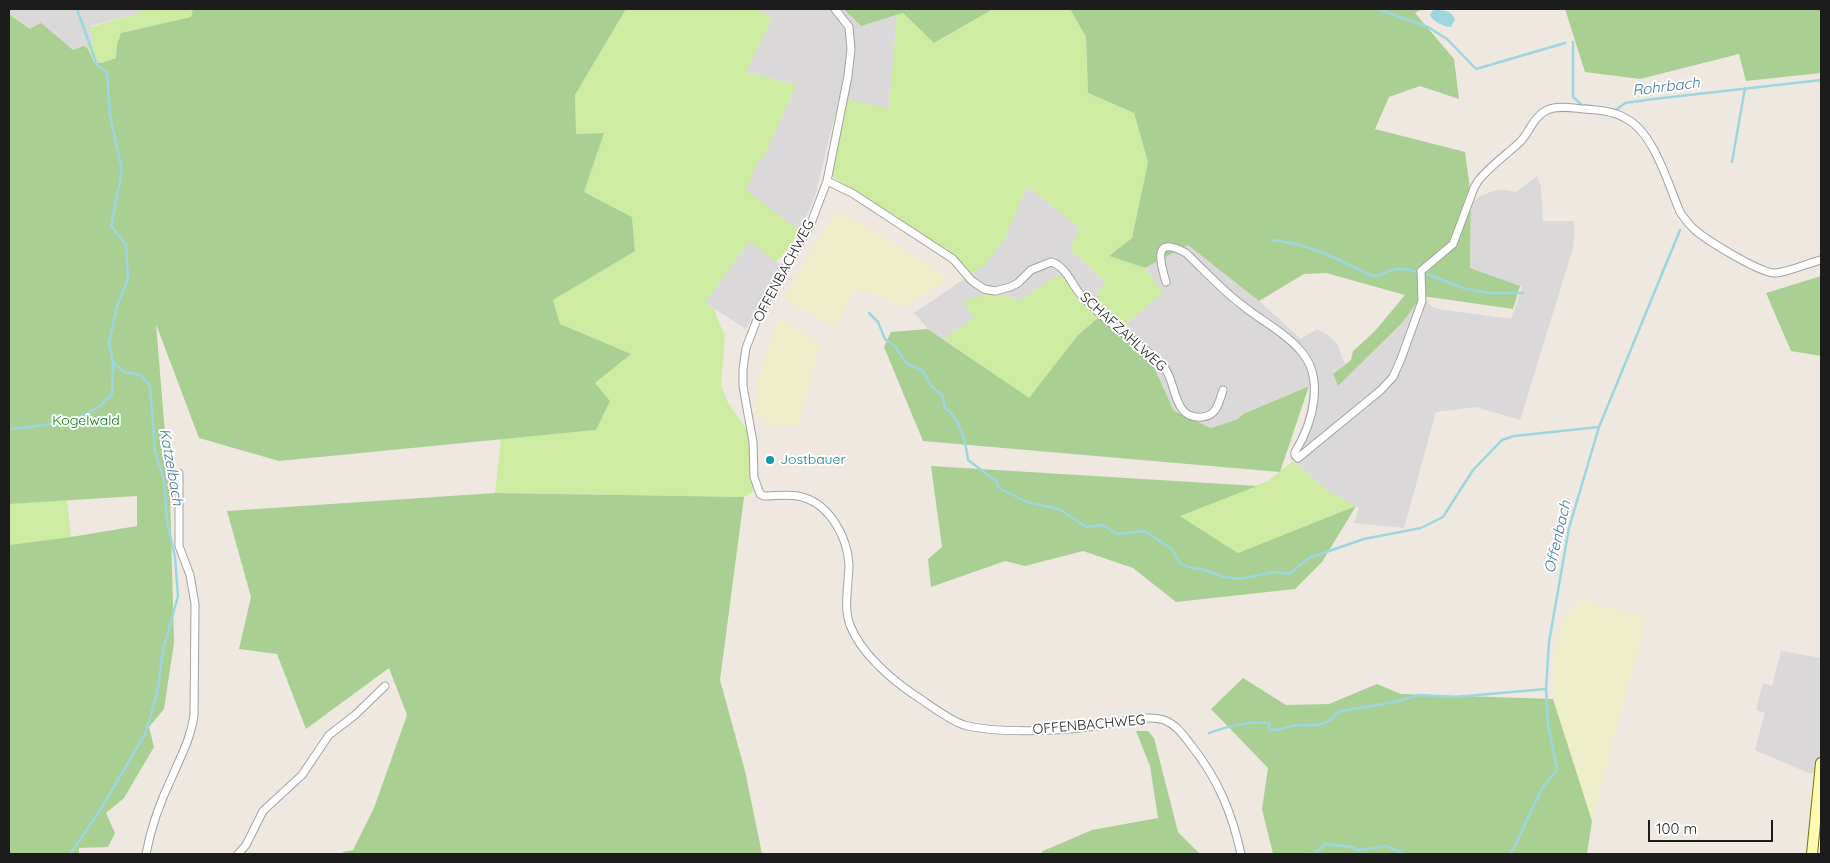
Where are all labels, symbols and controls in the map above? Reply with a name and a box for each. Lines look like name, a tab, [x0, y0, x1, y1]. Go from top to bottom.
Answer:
water label: Rohrbach	[1631, 74, 1701, 100]
street label: OFFENBACHWEG	[750, 217, 818, 325]
street label: SCHAFZAHLWEG	[1076, 289, 1170, 375]
park label: Kogelwald	[52, 413, 120, 429]
water label: Katzelbach	[155, 427, 187, 507]
place label: Jostbauer	[780, 452, 846, 468]
marker: Jostbauer	[764, 454, 776, 466]
water label: Offenbach	[1541, 499, 1575, 575]
street label: OFFENBACHWEG	[1032, 712, 1146, 738]
scale bar	[1650, 810, 1775, 842]
text: 100 m	[1656, 819, 1697, 838]

